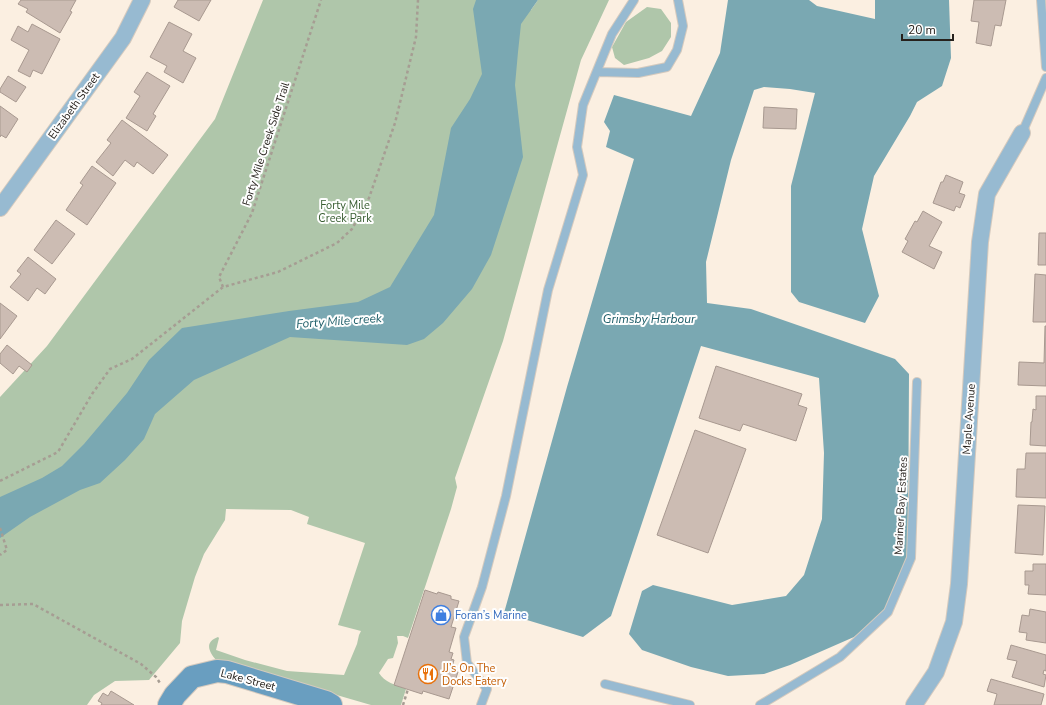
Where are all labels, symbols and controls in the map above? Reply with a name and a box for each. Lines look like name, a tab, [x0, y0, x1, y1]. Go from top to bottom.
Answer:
scale bar	[902, 16, 953, 42]
text: 20 m	[908, 22, 936, 38]
street label: Elizabeth Street	[45, 70, 103, 142]
street label: Forty Mile Creek Side Trail	[239, 79, 293, 208]
park label: Forty Mile Creek Park	[318, 198, 372, 226]
water label: Forty Mile creek	[296, 310, 383, 332]
water label: Grimsby Harbour	[603, 311, 696, 327]
street label: Maple Avenue	[959, 383, 979, 455]
street label: Mariner Bay Estates	[891, 456, 911, 556]
shop icon: Foran’s Marine	[430, 604, 452, 626]
place label: Foran’s Marine	[455, 608, 527, 623]
place label: JJ’s On The Docks Eatery	[441, 661, 507, 689]
restaurant icon: JJ’s On The Docks Eatery	[417, 663, 439, 685]
street label: Lake Street	[219, 666, 277, 695]

